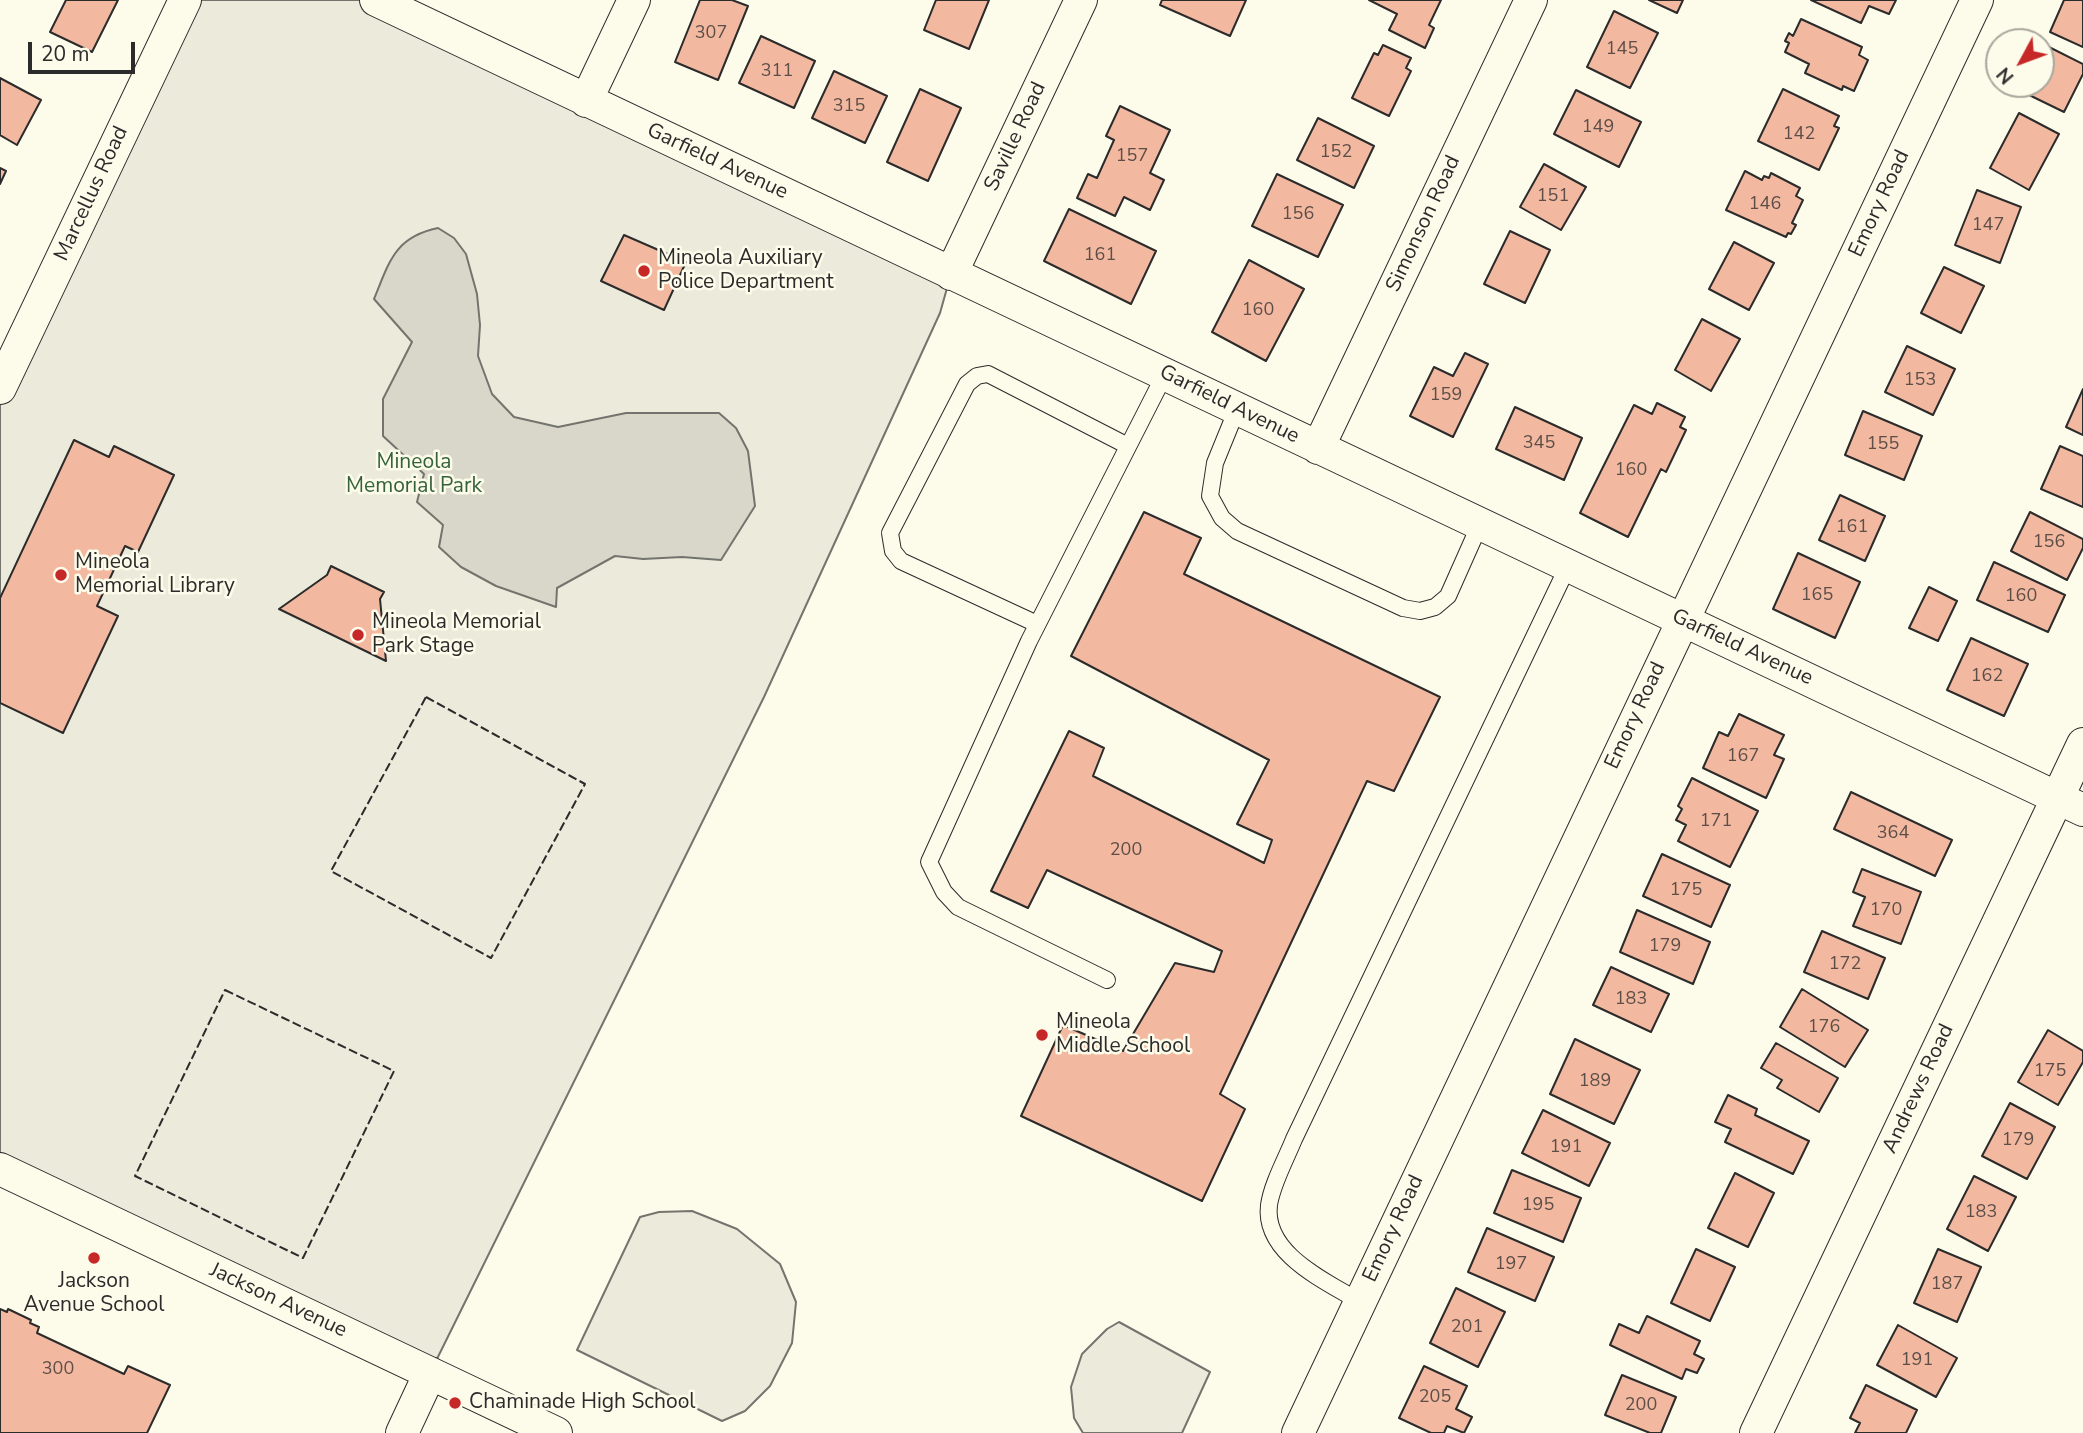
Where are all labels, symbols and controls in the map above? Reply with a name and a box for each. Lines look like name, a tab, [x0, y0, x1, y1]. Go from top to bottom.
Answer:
house number: 307	[695, 23, 727, 45]
scale bar	[32, 28, 138, 72]
north arrow	[1985, 28, 2055, 98]
house number: 145	[1606, 39, 1638, 61]
text: 20 m	[41, 40, 90, 68]
house number: 311	[761, 61, 793, 83]
text: N	[1991, 62, 2020, 89]
street label: Saville Road	[980, 78, 1052, 196]
house number: 315	[833, 96, 865, 118]
house number: 149	[1582, 117, 1614, 139]
street label: Garfield Avenue	[643, 118, 791, 206]
street label: Marcellus Road	[50, 123, 134, 265]
house number: 142	[1783, 124, 1815, 146]
house number: 152	[1320, 142, 1352, 164]
house number: 157	[1116, 146, 1148, 168]
street label: Emory Road	[1844, 147, 1916, 261]
street label: Simonson Road	[1381, 152, 1467, 296]
house number: 151	[1537, 186, 1569, 208]
house number: 146	[1749, 194, 1781, 216]
house number: 156	[1282, 204, 1314, 226]
house number: 147	[1972, 215, 2004, 237]
house number: 161	[1084, 245, 1116, 267]
place label: Mineola Auxiliary Police Department	[658, 246, 834, 296]
marker: Mineola Auxiliary Police Department	[636, 263, 652, 279]
house number: 160	[1242, 300, 1274, 322]
street label: Garfield Avenue	[1155, 360, 1303, 450]
house number: 153	[1904, 370, 1936, 392]
house number: 159	[1430, 385, 1462, 407]
house number: 345	[1523, 433, 1555, 455]
house number: 155	[1867, 434, 1899, 456]
park label: Mineola Memorial Park	[346, 450, 482, 500]
house number: 160	[1615, 460, 1647, 482]
house number: 161	[1836, 517, 1868, 539]
house number: 156	[2033, 532, 2065, 554]
place label: Mineola Memorial Library	[75, 550, 235, 600]
marker: Mineola Memorial Library	[53, 567, 69, 583]
house number: 165	[1801, 585, 1833, 607]
house number: 160	[2005, 586, 2037, 608]
street label: Garfield Avenue	[1668, 604, 1816, 692]
place label: Mineola Memorial Park Stage	[372, 610, 541, 660]
marker: Mineola Memorial Park Stage	[350, 627, 366, 643]
street label: Emory Road	[1600, 659, 1672, 773]
house number: 162	[1971, 666, 2003, 688]
house number: 167	[1727, 746, 1759, 768]
house number: 171	[1700, 811, 1732, 833]
house number: 364	[1877, 823, 1909, 845]
house number: 200	[1110, 840, 1142, 862]
house number: 175	[1670, 880, 1702, 902]
house number: 170	[1870, 900, 1902, 922]
house number: 179	[1649, 936, 1681, 958]
house number: 172	[1829, 954, 1861, 976]
house number: 183	[1615, 989, 1647, 1011]
place label: Mineola Middle School	[1056, 1010, 1190, 1060]
house number: 176	[1808, 1017, 1840, 1039]
street label: Andrews Road	[1878, 1020, 1960, 1158]
marker: Mineola Middle School	[1034, 1027, 1050, 1043]
house number: 175	[2034, 1061, 2066, 1083]
house number: 189	[1579, 1071, 1611, 1093]
house number: 179	[2002, 1130, 2034, 1152]
house number: 191	[1550, 1137, 1582, 1159]
street label: Emory Road	[1358, 1172, 1430, 1286]
house number: 195	[1522, 1195, 1554, 1217]
house number: 183	[1965, 1202, 1997, 1224]
marker: Jackson Avenue School	[86, 1250, 102, 1266]
house number: 197	[1495, 1254, 1527, 1276]
street label: Jackson Avenue	[205, 1258, 351, 1344]
place label: Jackson Avenue School	[24, 1269, 164, 1319]
house number: 187	[1931, 1274, 1963, 1296]
house number: 201	[1451, 1317, 1483, 1339]
house number: 191	[1901, 1350, 1933, 1372]
house number: 300	[42, 1359, 74, 1381]
house number: 205	[1419, 1387, 1451, 1409]
place label: Chaminade High School	[469, 1390, 696, 1416]
marker: Chaminade High School	[447, 1395, 463, 1411]
house number: 200	[1625, 1395, 1657, 1417]

